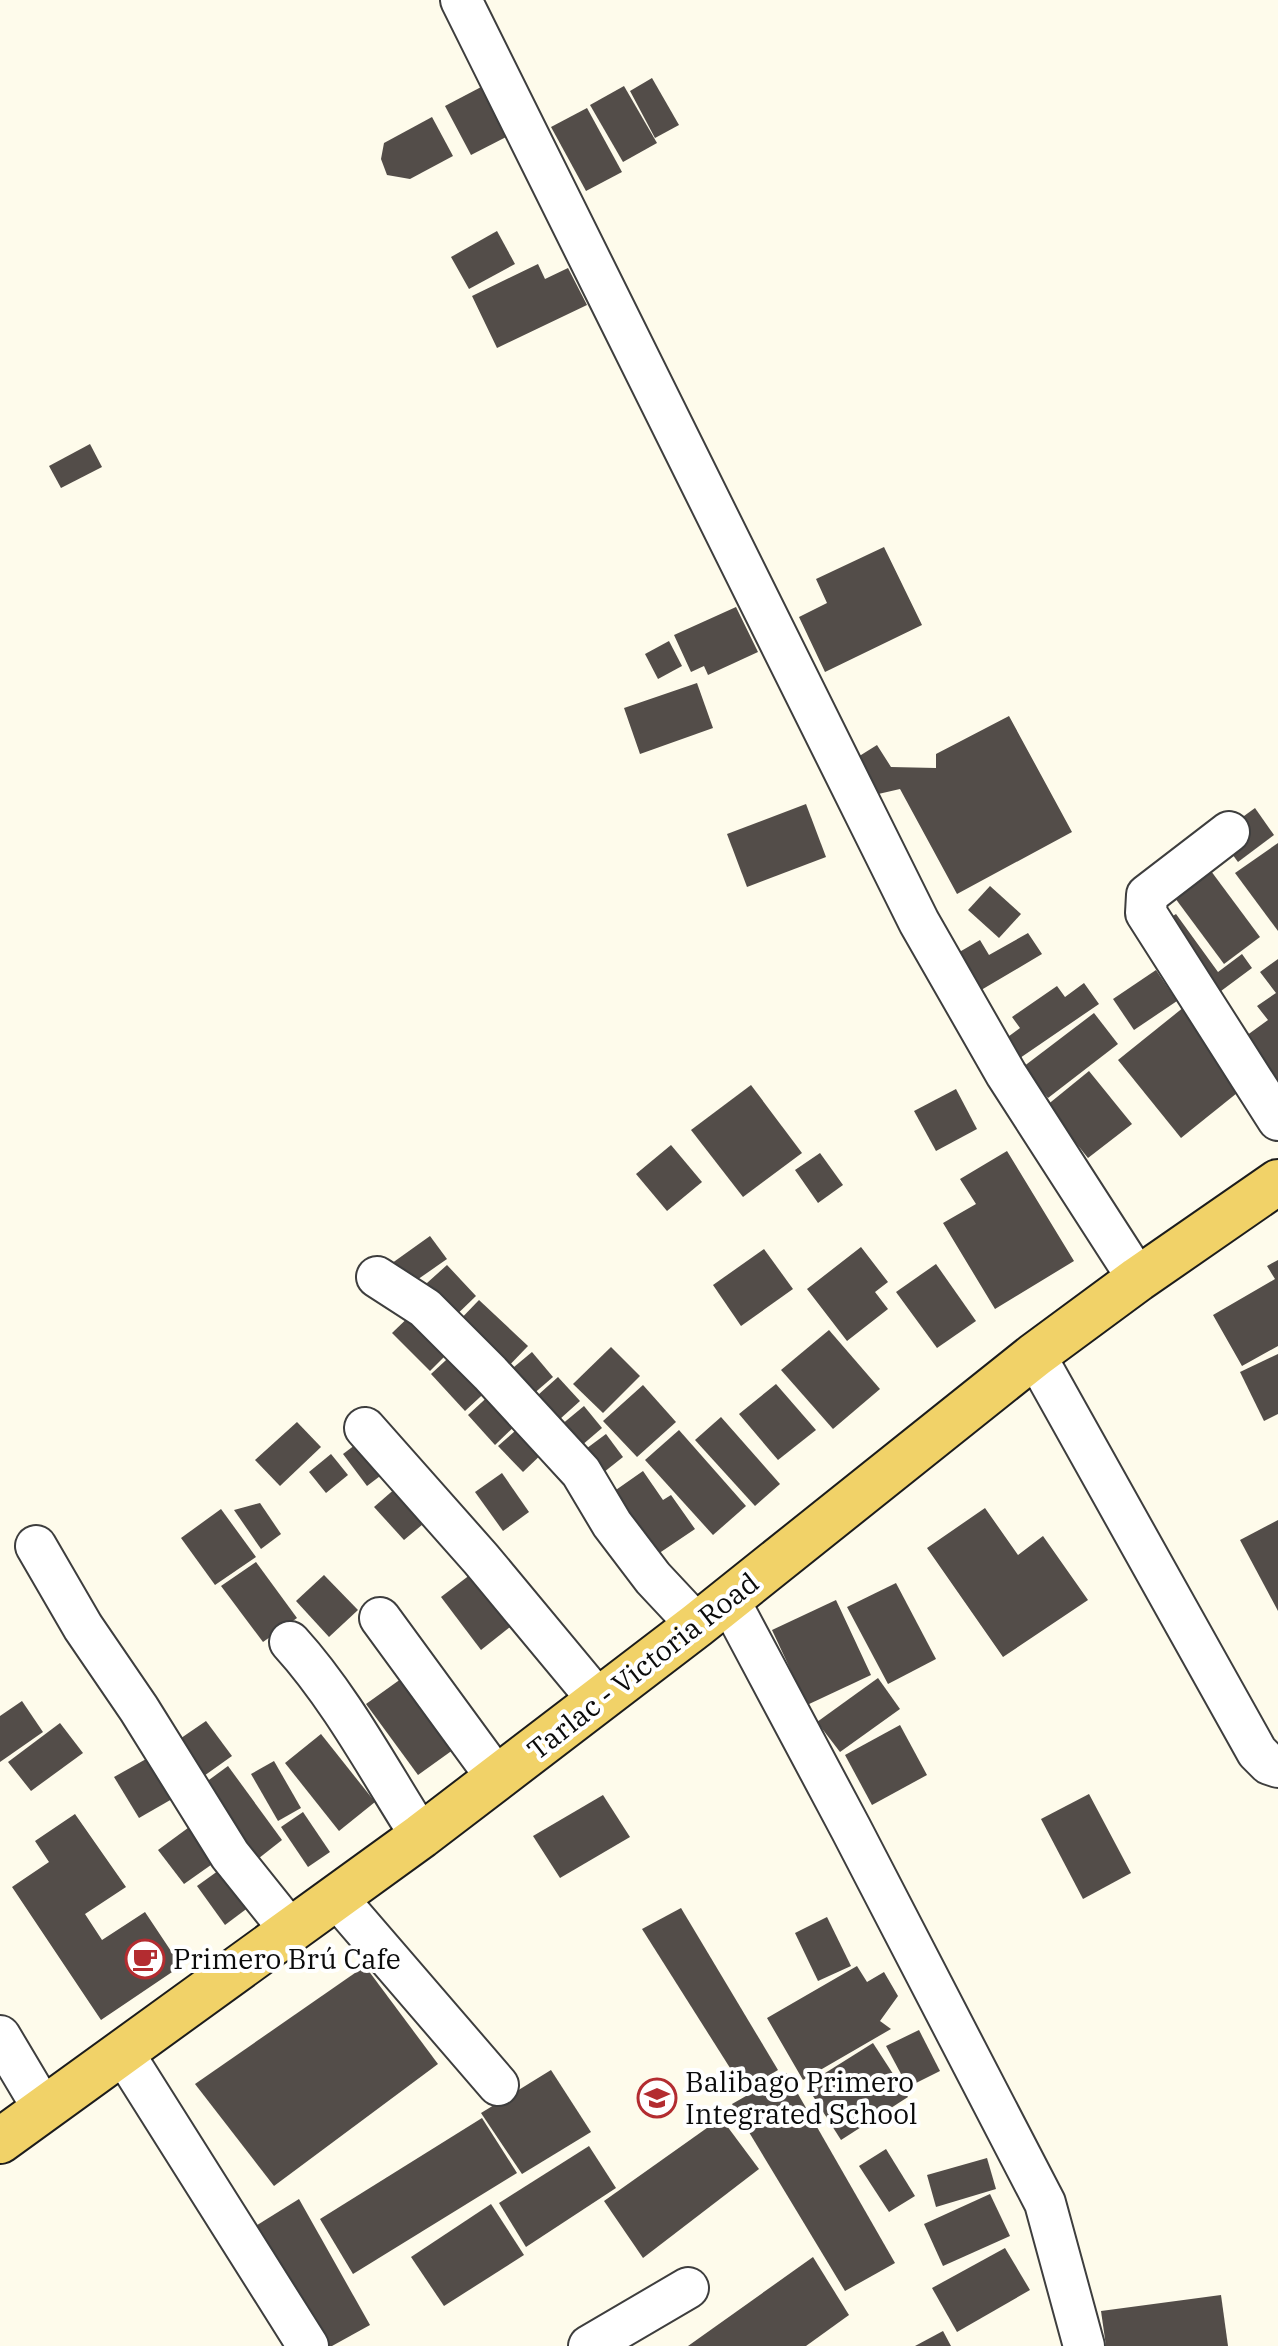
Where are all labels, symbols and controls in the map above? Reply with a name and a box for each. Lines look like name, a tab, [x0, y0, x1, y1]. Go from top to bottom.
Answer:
street label: Tarlac - Victoria Road	[520, 1564, 766, 1768]
cafe icon: Primero Brú Cafe	[124, 1938, 166, 1980]
place label: Primero Brú Cafe	[173, 1940, 401, 1977]
place label: Balibago Primero Integrated School	[685, 2063, 917, 2132]
school or university icon: Balibago Primero Integrated School	[636, 2077, 678, 2119]

